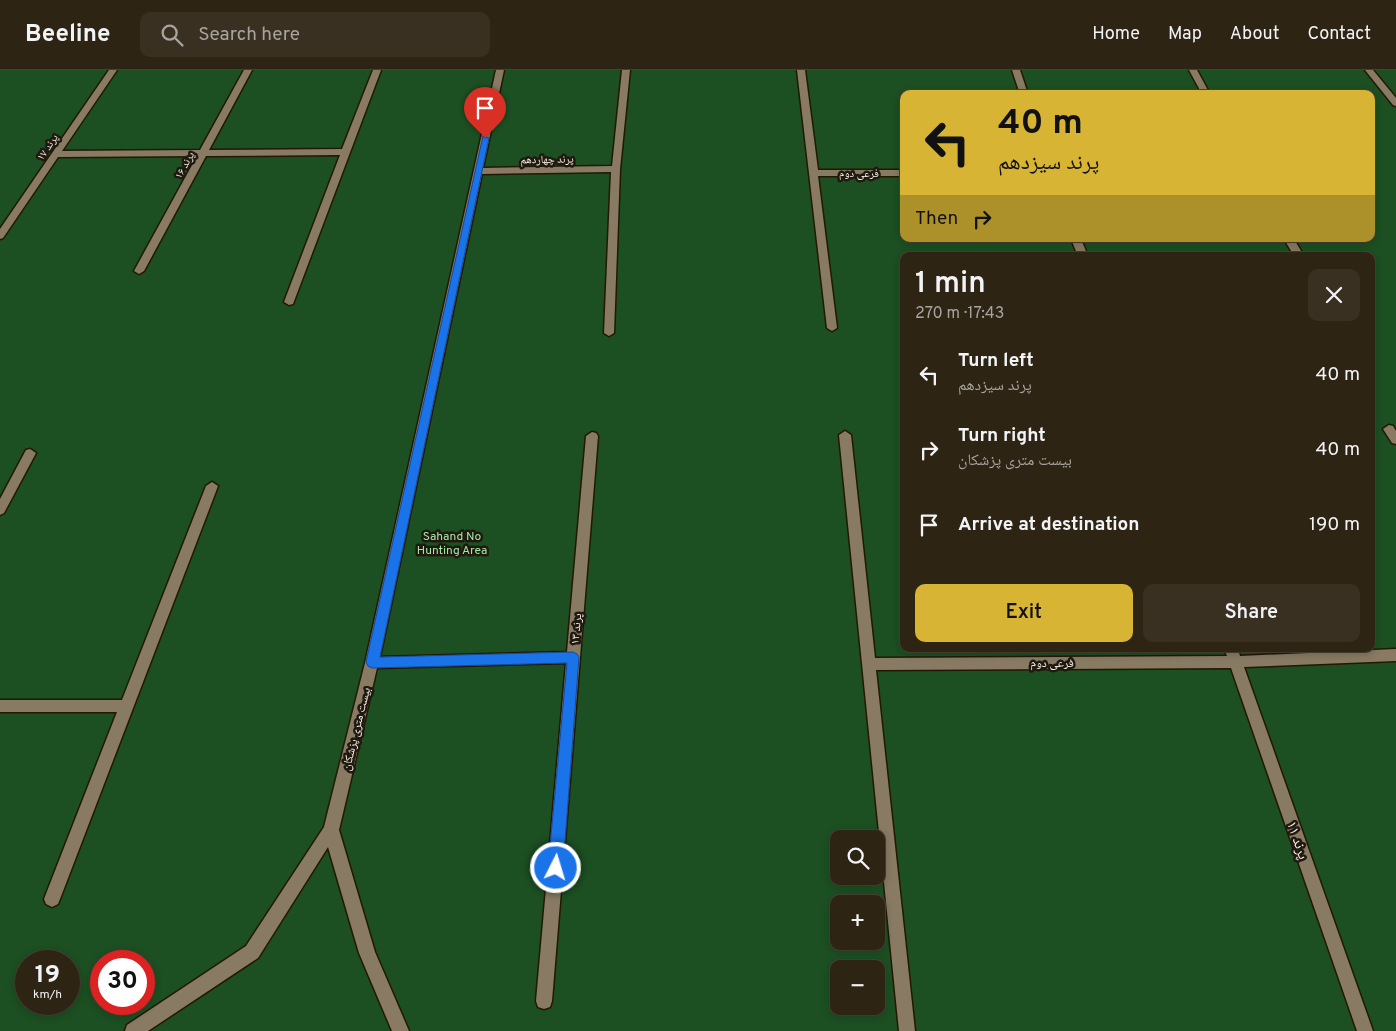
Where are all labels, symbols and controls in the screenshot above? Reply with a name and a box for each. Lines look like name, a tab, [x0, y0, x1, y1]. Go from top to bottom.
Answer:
search box	[140, 12, 490, 57]
text: Beeline	[25, 20, 110, 50]
icon: search	[158, 21, 186, 49]
text: Search here	[198, 23, 300, 47]
text: Home	[1092, 23, 1140, 46]
text: Map	[1168, 23, 1202, 46]
text: About	[1230, 23, 1279, 46]
text: Contact	[1307, 23, 1371, 46]
pin	[464, 87, 506, 138]
icon: arrive	[471, 94, 499, 122]
text: 40 m	[998, 102, 1083, 146]
icon: left	[915, 110, 980, 175]
street label: پرند ۱۷	[34, 131, 62, 163]
street label: پرند ۱۶	[172, 149, 198, 182]
text: پرند سیزدهم	[998, 150, 1099, 177]
street label: پرند چهاردهم	[520, 153, 574, 167]
street label: فرعی دوم	[839, 167, 879, 181]
icon: right	[968, 205, 996, 233]
text: Then	[915, 207, 958, 231]
text: 1 min	[915, 266, 986, 303]
button: close	[1308, 269, 1360, 321]
text: 270 m · 17:43	[915, 304, 1004, 324]
text: Turn left	[958, 349, 1034, 373]
icon: left	[915, 361, 943, 389]
text: 40 m	[1315, 363, 1360, 387]
text: پرند سیزدهم	[958, 376, 1032, 396]
text: Turn right	[958, 424, 1046, 448]
icon: right	[915, 436, 943, 464]
text: 40 m	[1315, 438, 1360, 462]
text: بیست متری پزشکان	[958, 451, 1072, 471]
icon: arrive	[915, 511, 943, 539]
text: Arrive at destination	[958, 513, 1139, 537]
text: 190 m	[1309, 513, 1360, 537]
park label: Sahand No Hunting Area	[417, 529, 487, 559]
button: Exit	[915, 584, 1133, 642]
button: Share	[1143, 584, 1360, 642]
street label: پرند ۱۳	[568, 612, 586, 646]
street label: فرعی دوم	[1030, 656, 1074, 672]
street label: بیست متری پزشکان	[339, 686, 375, 773]
street label: پرند ۱۱	[1281, 819, 1312, 862]
map controls	[830, 830, 885, 1015]
button: search	[830, 830, 885, 885]
position arrow	[529, 841, 581, 893]
button: +	[830, 895, 885, 950]
speed limit sign: 30	[90, 950, 155, 1015]
text: 19	[35, 960, 60, 992]
button: −	[830, 960, 885, 1015]
text: km/h	[33, 987, 62, 1003]

